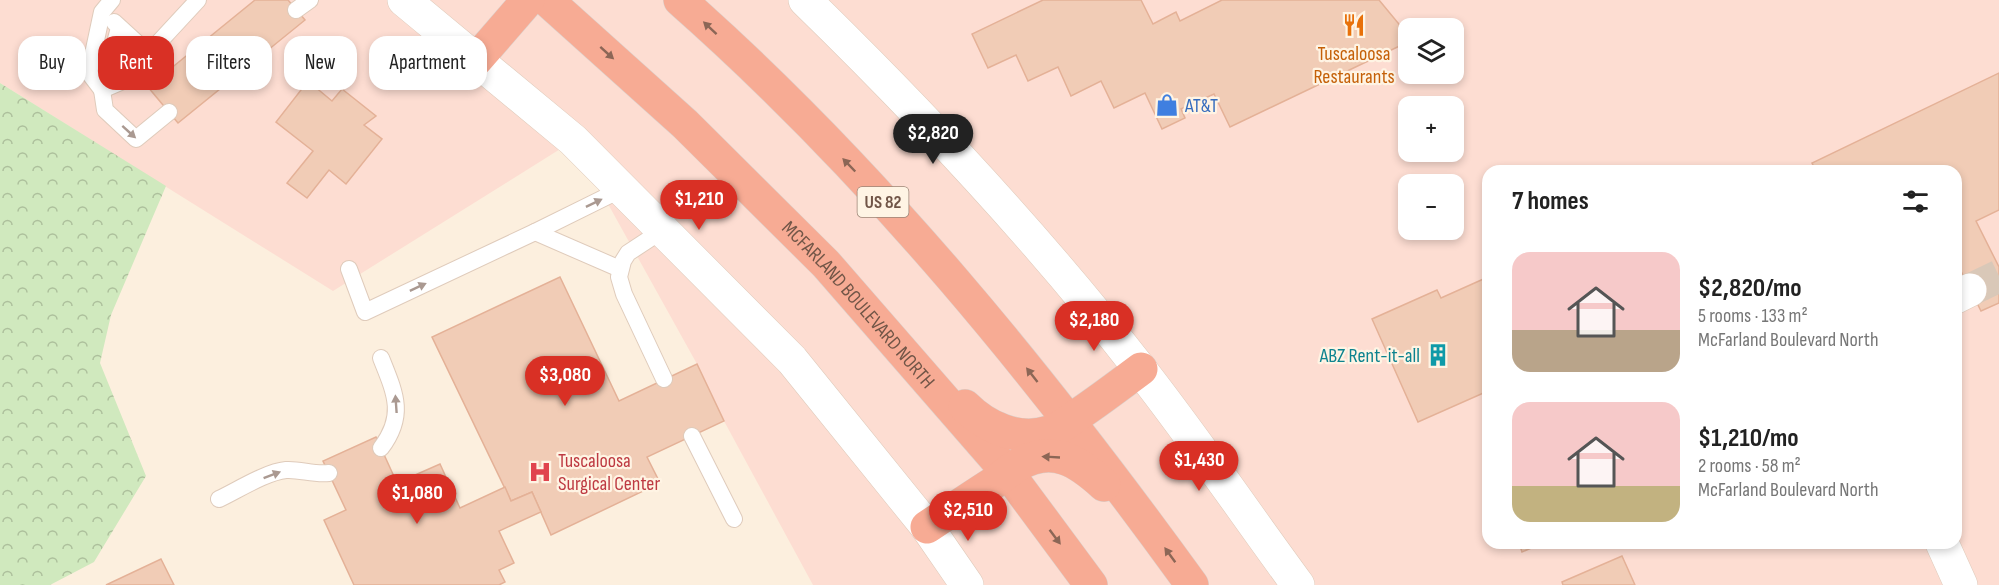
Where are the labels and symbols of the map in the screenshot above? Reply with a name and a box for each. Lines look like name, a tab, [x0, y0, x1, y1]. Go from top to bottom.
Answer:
restaurant icon: Tuscaloosa Restaurants	[1341, 12, 1367, 38]
one-way arrow	[703, 21, 718, 35]
place label: Tuscaloosa Restaurants	[1313, 42, 1395, 89]
one-way arrow	[599, 46, 614, 59]
shop icon: AT&T	[1154, 92, 1180, 118]
place label: AT&T	[1184, 94, 1218, 118]
pin: $2,820	[884, 114, 982, 165]
one-way arrow	[121, 125, 136, 138]
one-way arrow	[842, 157, 856, 172]
pin: $1,210	[650, 180, 748, 231]
road number: US 82	[858, 187, 908, 217]
one-way arrow	[585, 199, 602, 208]
street label: MCFARLAND BOULEVARD NORTH	[776, 216, 940, 394]
one-way arrow	[409, 283, 426, 292]
pin: $2,180	[1045, 301, 1143, 352]
building icon: ABZ Rent-it-all	[1425, 342, 1451, 368]
place label: ABZ Rent-it-all	[1319, 344, 1420, 368]
pin: $3,080	[516, 356, 614, 407]
one-way arrow	[1026, 367, 1039, 383]
one-way arrow	[391, 394, 400, 413]
pin: $1,430	[1150, 441, 1248, 492]
place label: Tuscaloosa Surgical Center	[558, 449, 660, 496]
one-way arrow	[1042, 453, 1061, 462]
hospital icon: Tuscaloosa Surgical Center	[527, 459, 553, 485]
one-way arrow	[263, 469, 281, 479]
pin: $1,080	[368, 474, 466, 525]
pin: $2,510	[919, 491, 1017, 542]
one-way arrow	[1049, 529, 1061, 545]
one-way arrow	[1165, 547, 1176, 563]

